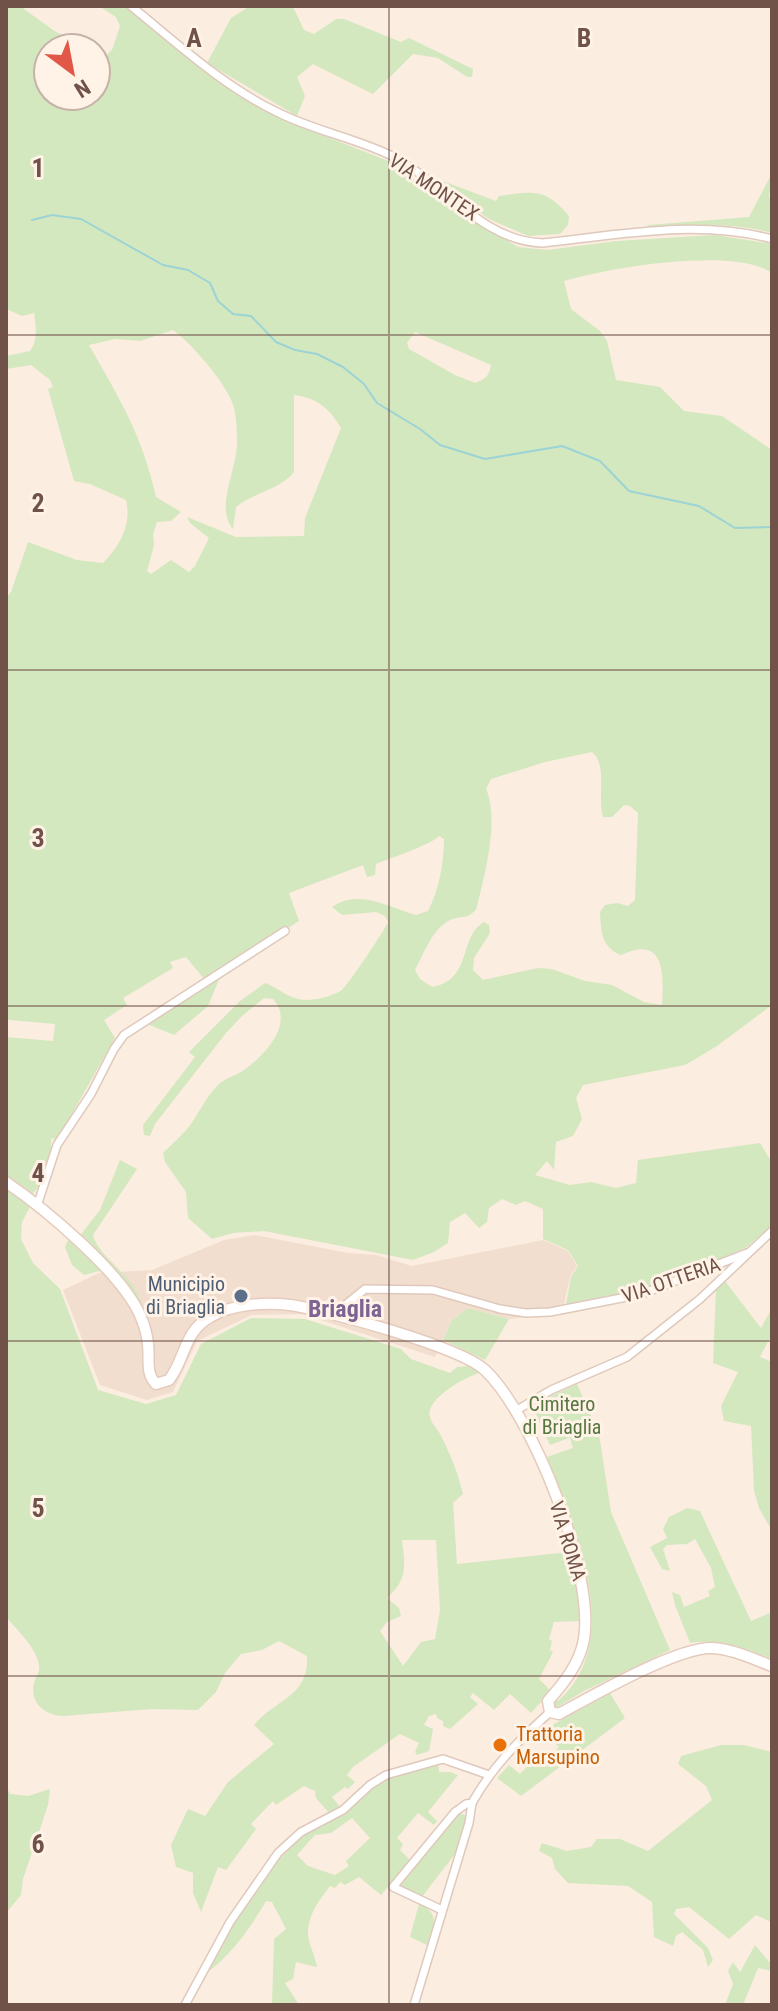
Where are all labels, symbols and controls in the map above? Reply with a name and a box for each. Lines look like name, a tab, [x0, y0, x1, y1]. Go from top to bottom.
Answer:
text: A	[186, 23, 202, 53]
text: B	[577, 23, 591, 53]
north arrow	[32, 32, 112, 112]
text: N	[70, 74, 95, 103]
street label: VIA MONTEX	[385, 148, 483, 226]
text: 1	[31, 153, 45, 183]
text: 2	[31, 488, 45, 518]
text: 3	[31, 823, 45, 853]
text: 4	[31, 1158, 45, 1188]
street label: VIA OTTERIA	[619, 1252, 724, 1308]
place label: Municipio di Briaglia	[146, 1272, 225, 1319]
marker: Municipio di Briaglia	[232, 1287, 250, 1305]
district label: Briaglia	[308, 1295, 382, 1323]
park label: Cimitero di Briaglia	[523, 1392, 601, 1439]
text: 5	[31, 1493, 45, 1523]
street label: VIA ROMA	[545, 1498, 592, 1584]
place label: Trattoria Marsupino	[516, 1722, 600, 1769]
marker: Trattoria Marsupino	[491, 1736, 509, 1754]
text: 6	[31, 1829, 45, 1859]

